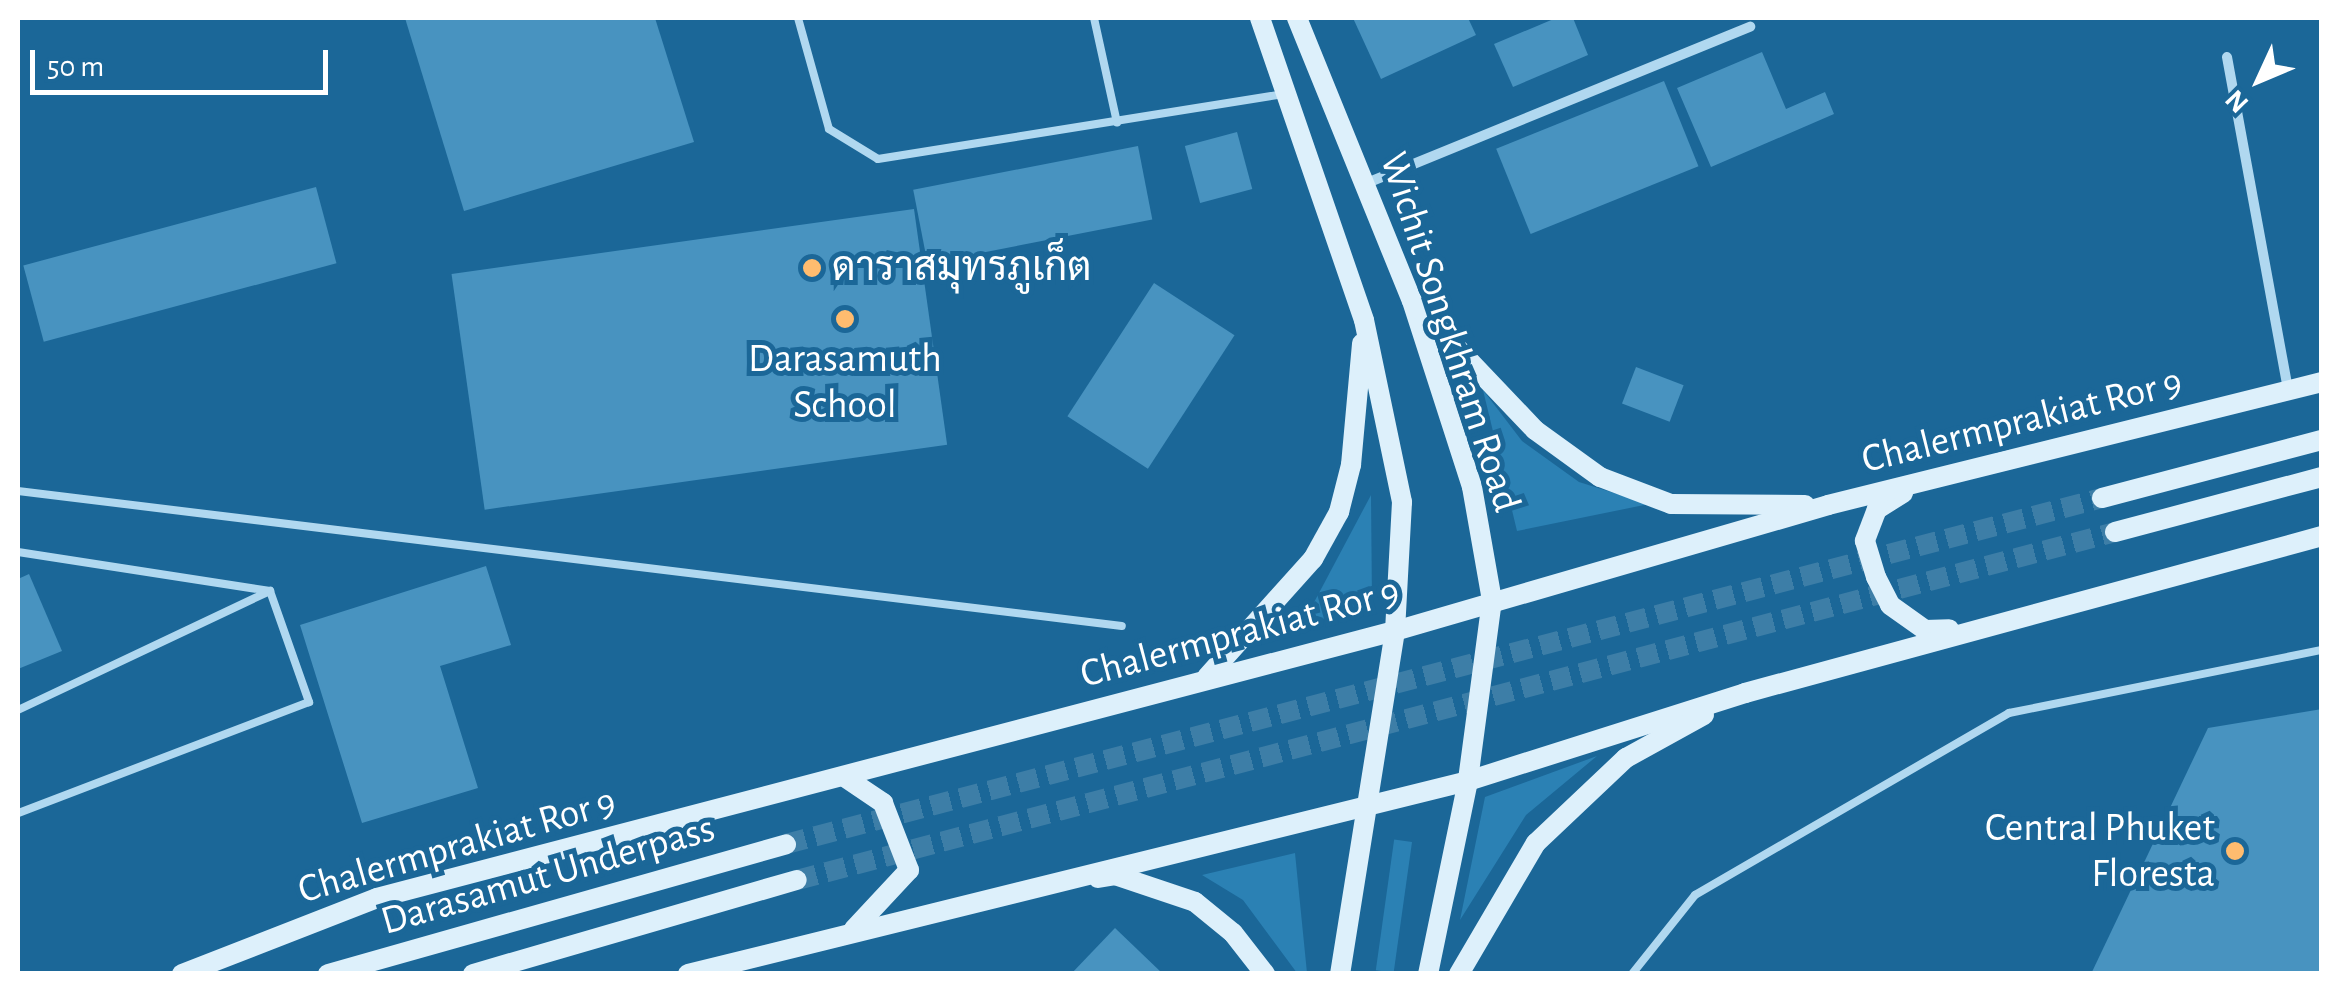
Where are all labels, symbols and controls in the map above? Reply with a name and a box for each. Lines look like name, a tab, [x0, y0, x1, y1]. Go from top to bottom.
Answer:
scale bar	[35, 30, 332, 92]
north arrow	[2209, 30, 2309, 130]
text: 50 m	[47, 52, 104, 82]
text: N	[2221, 84, 2254, 118]
street label: Wichit Songkhram Road	[1369, 146, 1531, 518]
place label: ดาราสมุทรภูเก็ต	[832, 244, 1092, 292]
marker: ดาราสมุทรภูเก็ต	[801, 257, 823, 279]
marker: Darasamuth School	[834, 308, 856, 330]
place label: Darasamuth School	[748, 335, 942, 429]
street label: Chalermprakiat Ror 9	[1857, 358, 2187, 484]
street label: Chalermprakiat Ror 9	[1075, 567, 1405, 699]
street label: Chalermprakiat Ror 9	[293, 778, 621, 914]
street label: Darasamut Underpass	[376, 804, 720, 946]
place label: Central Phuket Floresta	[1985, 804, 2215, 898]
marker: Central Phuket Floresta	[2224, 840, 2246, 862]

